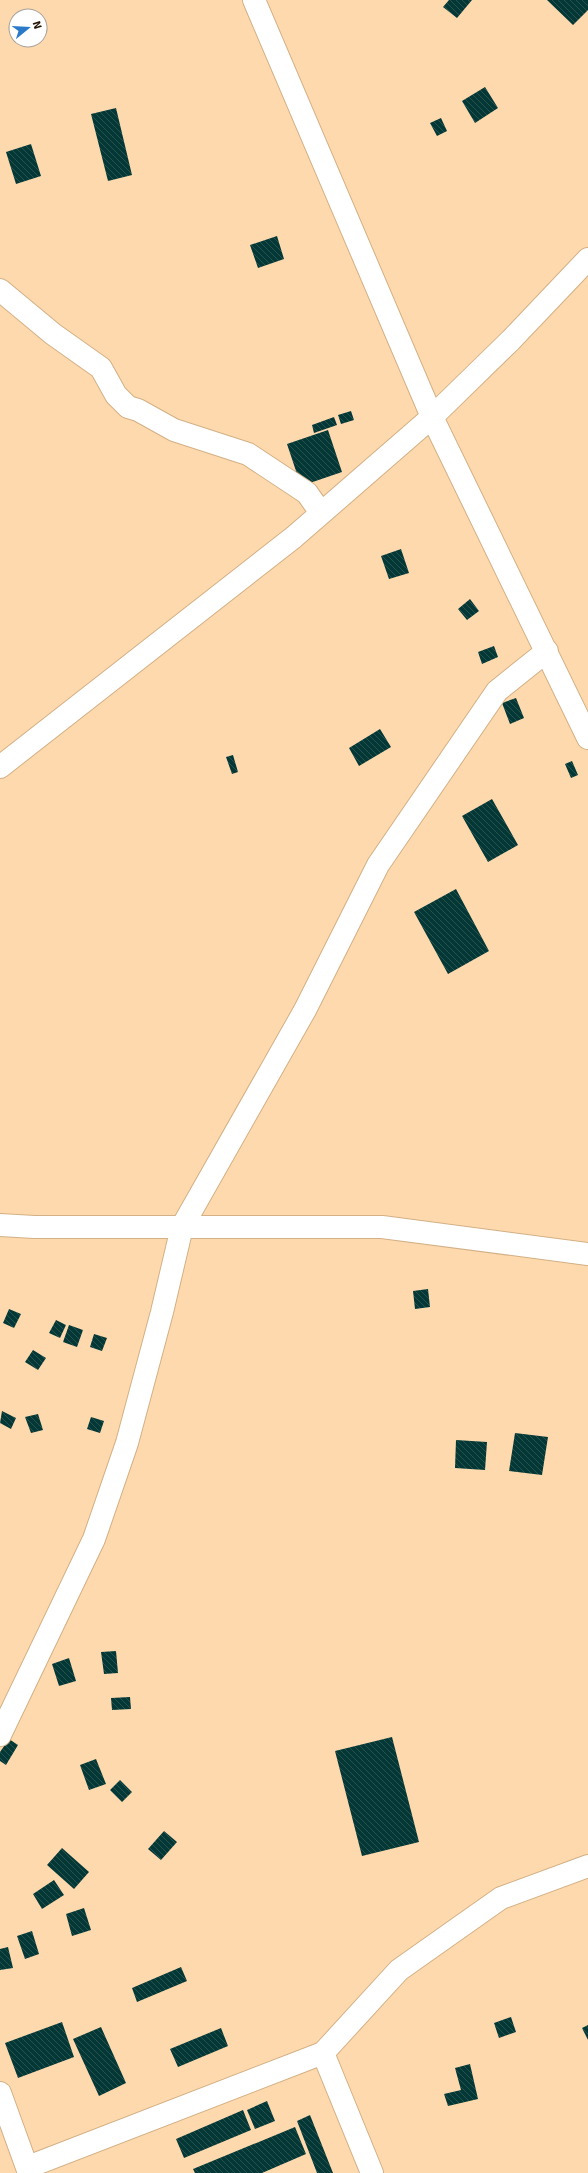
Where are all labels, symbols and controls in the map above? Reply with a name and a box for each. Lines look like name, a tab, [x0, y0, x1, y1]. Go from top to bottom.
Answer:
north arrow	[8, 8, 48, 48]
text: N	[30, 19, 44, 31]

